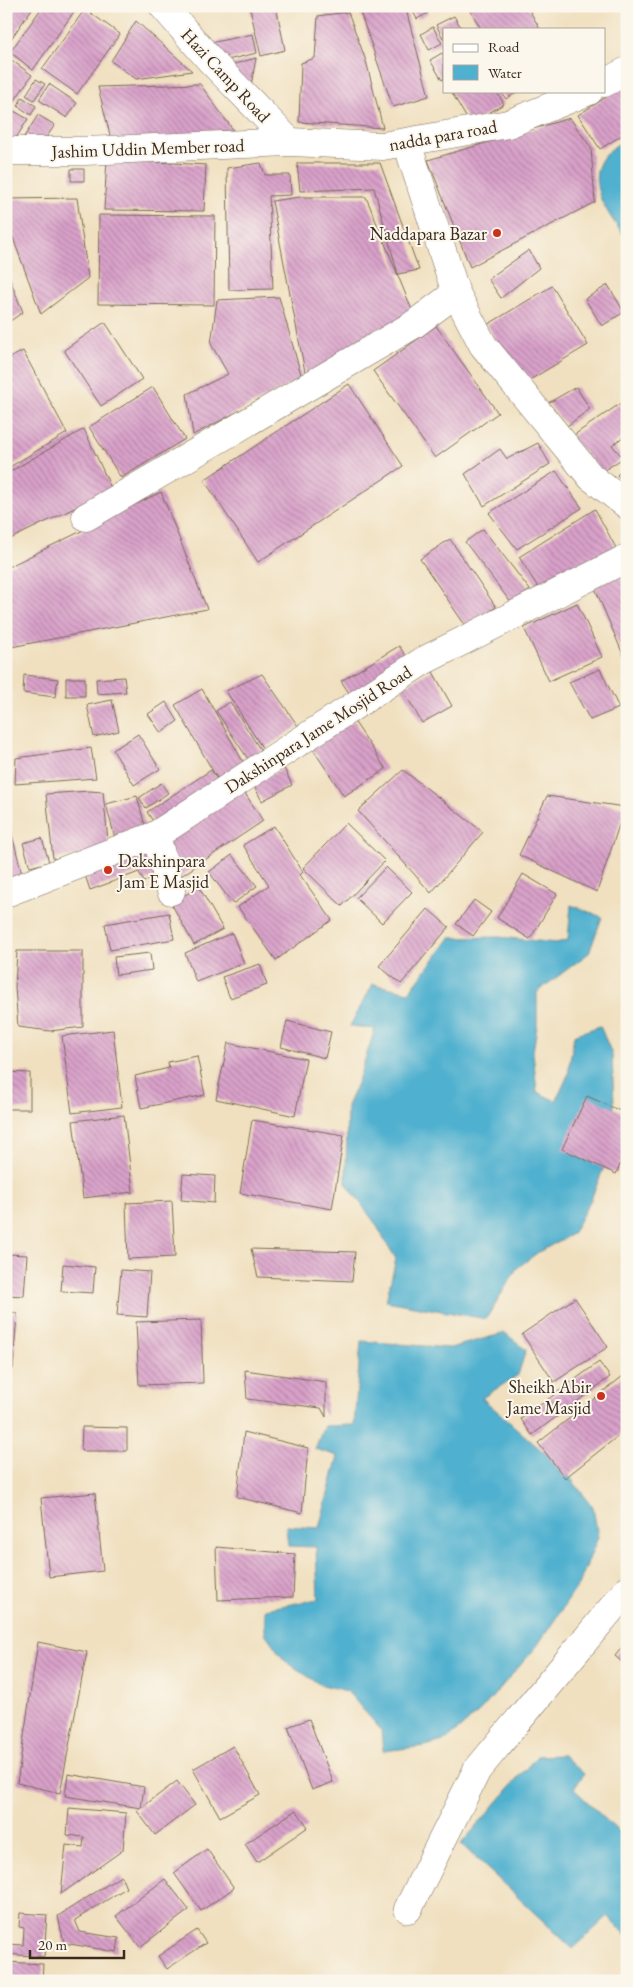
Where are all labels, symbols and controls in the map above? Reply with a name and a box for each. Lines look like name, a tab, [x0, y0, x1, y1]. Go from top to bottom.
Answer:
street label: Hazi Camp Road	[176, 23, 276, 128]
legend	[443, 28, 606, 92]
text: Road	[488, 37, 520, 56]
text: Water	[488, 63, 522, 82]
street label: nadda para road	[387, 114, 500, 156]
street label: Jashim Uddin Member road	[49, 133, 246, 163]
place label: Naddapara Bazar	[370, 222, 487, 245]
marker: Naddapara Bazar	[491, 227, 503, 239]
street label: Dakshinpara Jame Mosjid Road	[220, 659, 417, 798]
place label: Dakshinpara Jam E Masjid	[116, 849, 210, 893]
marker: Dakshinpara Jam E Masjid	[102, 864, 114, 876]
place label: Sheikh Abir Jame Masjid	[505, 1375, 592, 1419]
marker: Sheikh Abir Jame Masjid	[595, 1390, 607, 1402]
scale bar	[30, 1927, 124, 1959]
text: 20 m	[38, 1935, 67, 1954]

